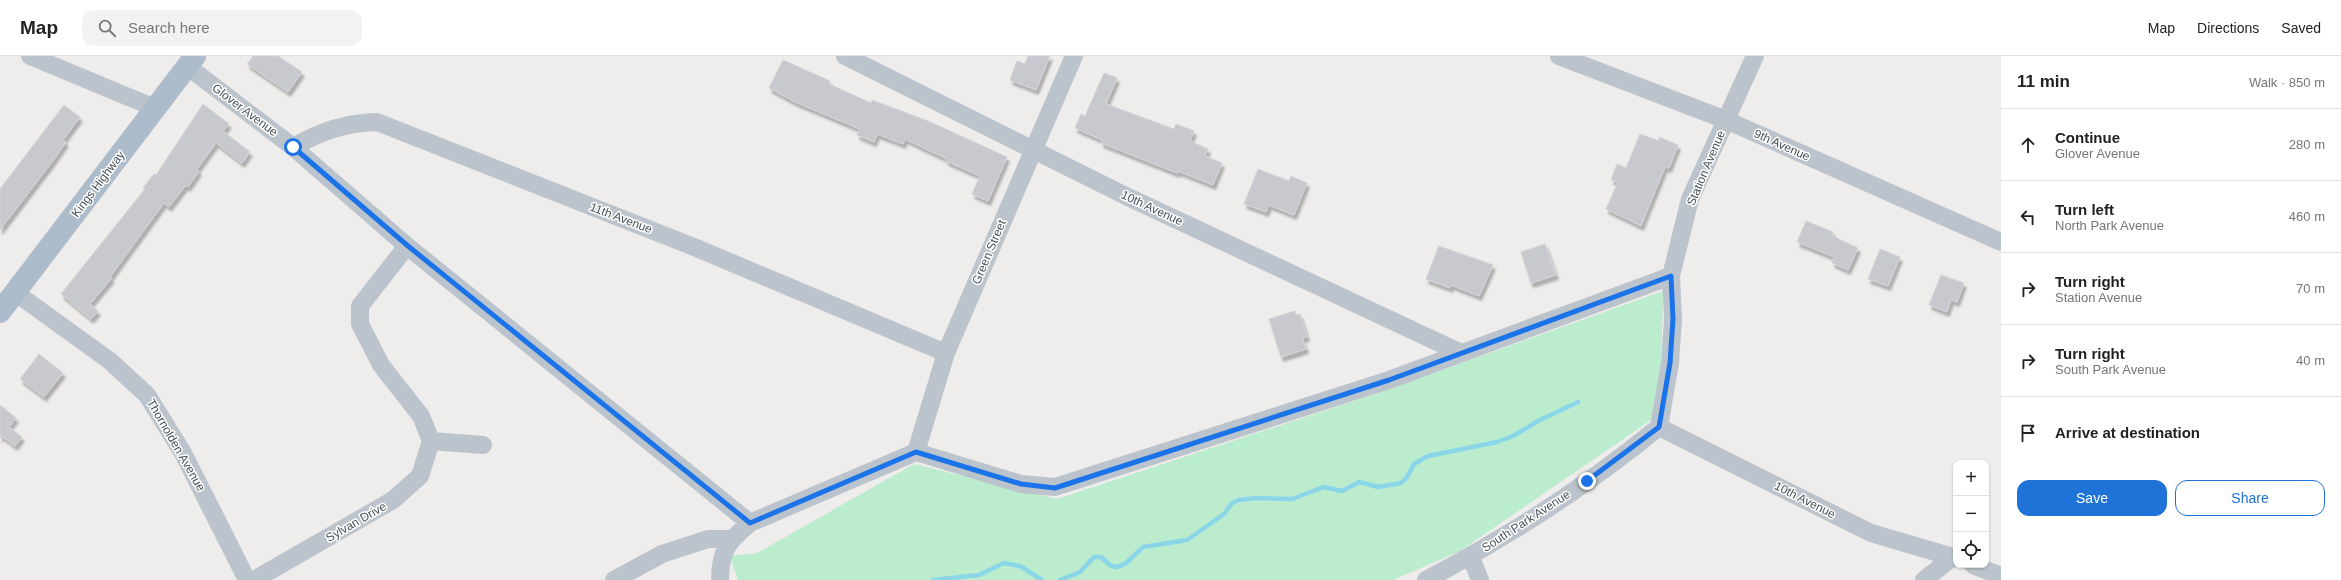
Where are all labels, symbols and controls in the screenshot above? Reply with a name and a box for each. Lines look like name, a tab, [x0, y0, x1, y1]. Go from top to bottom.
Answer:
search box	[82, 10, 362, 46]
text: Map	[20, 17, 58, 38]
icon: search	[96, 17, 118, 39]
text: Search here	[128, 19, 210, 36]
text: Map	[2148, 20, 2175, 36]
text: Directions	[2197, 20, 2259, 36]
text: Saved	[2281, 20, 2321, 36]
text: 11 min	[2017, 72, 2070, 91]
text: Walk · 850 m	[2249, 75, 2325, 90]
street label: Glover Avenue	[209, 81, 281, 139]
street label: 9th Avenue	[1752, 126, 1812, 164]
street label: Station Avenue	[1684, 128, 1728, 208]
text: Continue	[2055, 129, 2120, 146]
icon: ahead	[2017, 134, 2039, 156]
text: 280 m	[2289, 137, 2325, 152]
route start	[284, 138, 302, 156]
text: Glover Avenue	[2055, 146, 2140, 161]
street label: Kings Highway	[69, 148, 127, 220]
street label: 10th Avenue	[1119, 188, 1185, 229]
street label: 11th Avenue	[588, 200, 654, 236]
text: Turn left	[2055, 201, 2114, 218]
icon: left	[2017, 206, 2039, 228]
text: 460 m	[2289, 209, 2325, 224]
street label: Green Street	[969, 217, 1009, 286]
text: North Park Avenue	[2055, 218, 2164, 233]
text: Turn right	[2055, 273, 2125, 290]
icon: right	[2017, 278, 2039, 300]
text: 70 m	[2296, 281, 2325, 296]
text: Station Avenue	[2055, 290, 2142, 305]
text: Turn right	[2055, 345, 2125, 362]
icon: right	[2017, 350, 2039, 372]
text: 40 m	[2296, 353, 2325, 368]
text: South Park Avenue	[2055, 362, 2166, 377]
street label: Thornolden Avenue	[144, 397, 208, 494]
icon: arrive	[2017, 422, 2039, 444]
text: Arrive at destination	[2055, 424, 2200, 441]
map controls	[1953, 460, 1989, 568]
button: +	[1953, 460, 1989, 496]
route end	[1578, 472, 1596, 490]
street label: 10th Avenue	[1772, 479, 1838, 521]
button: Save	[2017, 480, 2167, 516]
button: Share	[2175, 480, 2325, 516]
street label: South Park Avenue	[1479, 487, 1573, 555]
button: −	[1953, 496, 1989, 532]
street label: Sylvan Drive	[323, 499, 389, 545]
button: locate	[1953, 532, 1989, 568]

